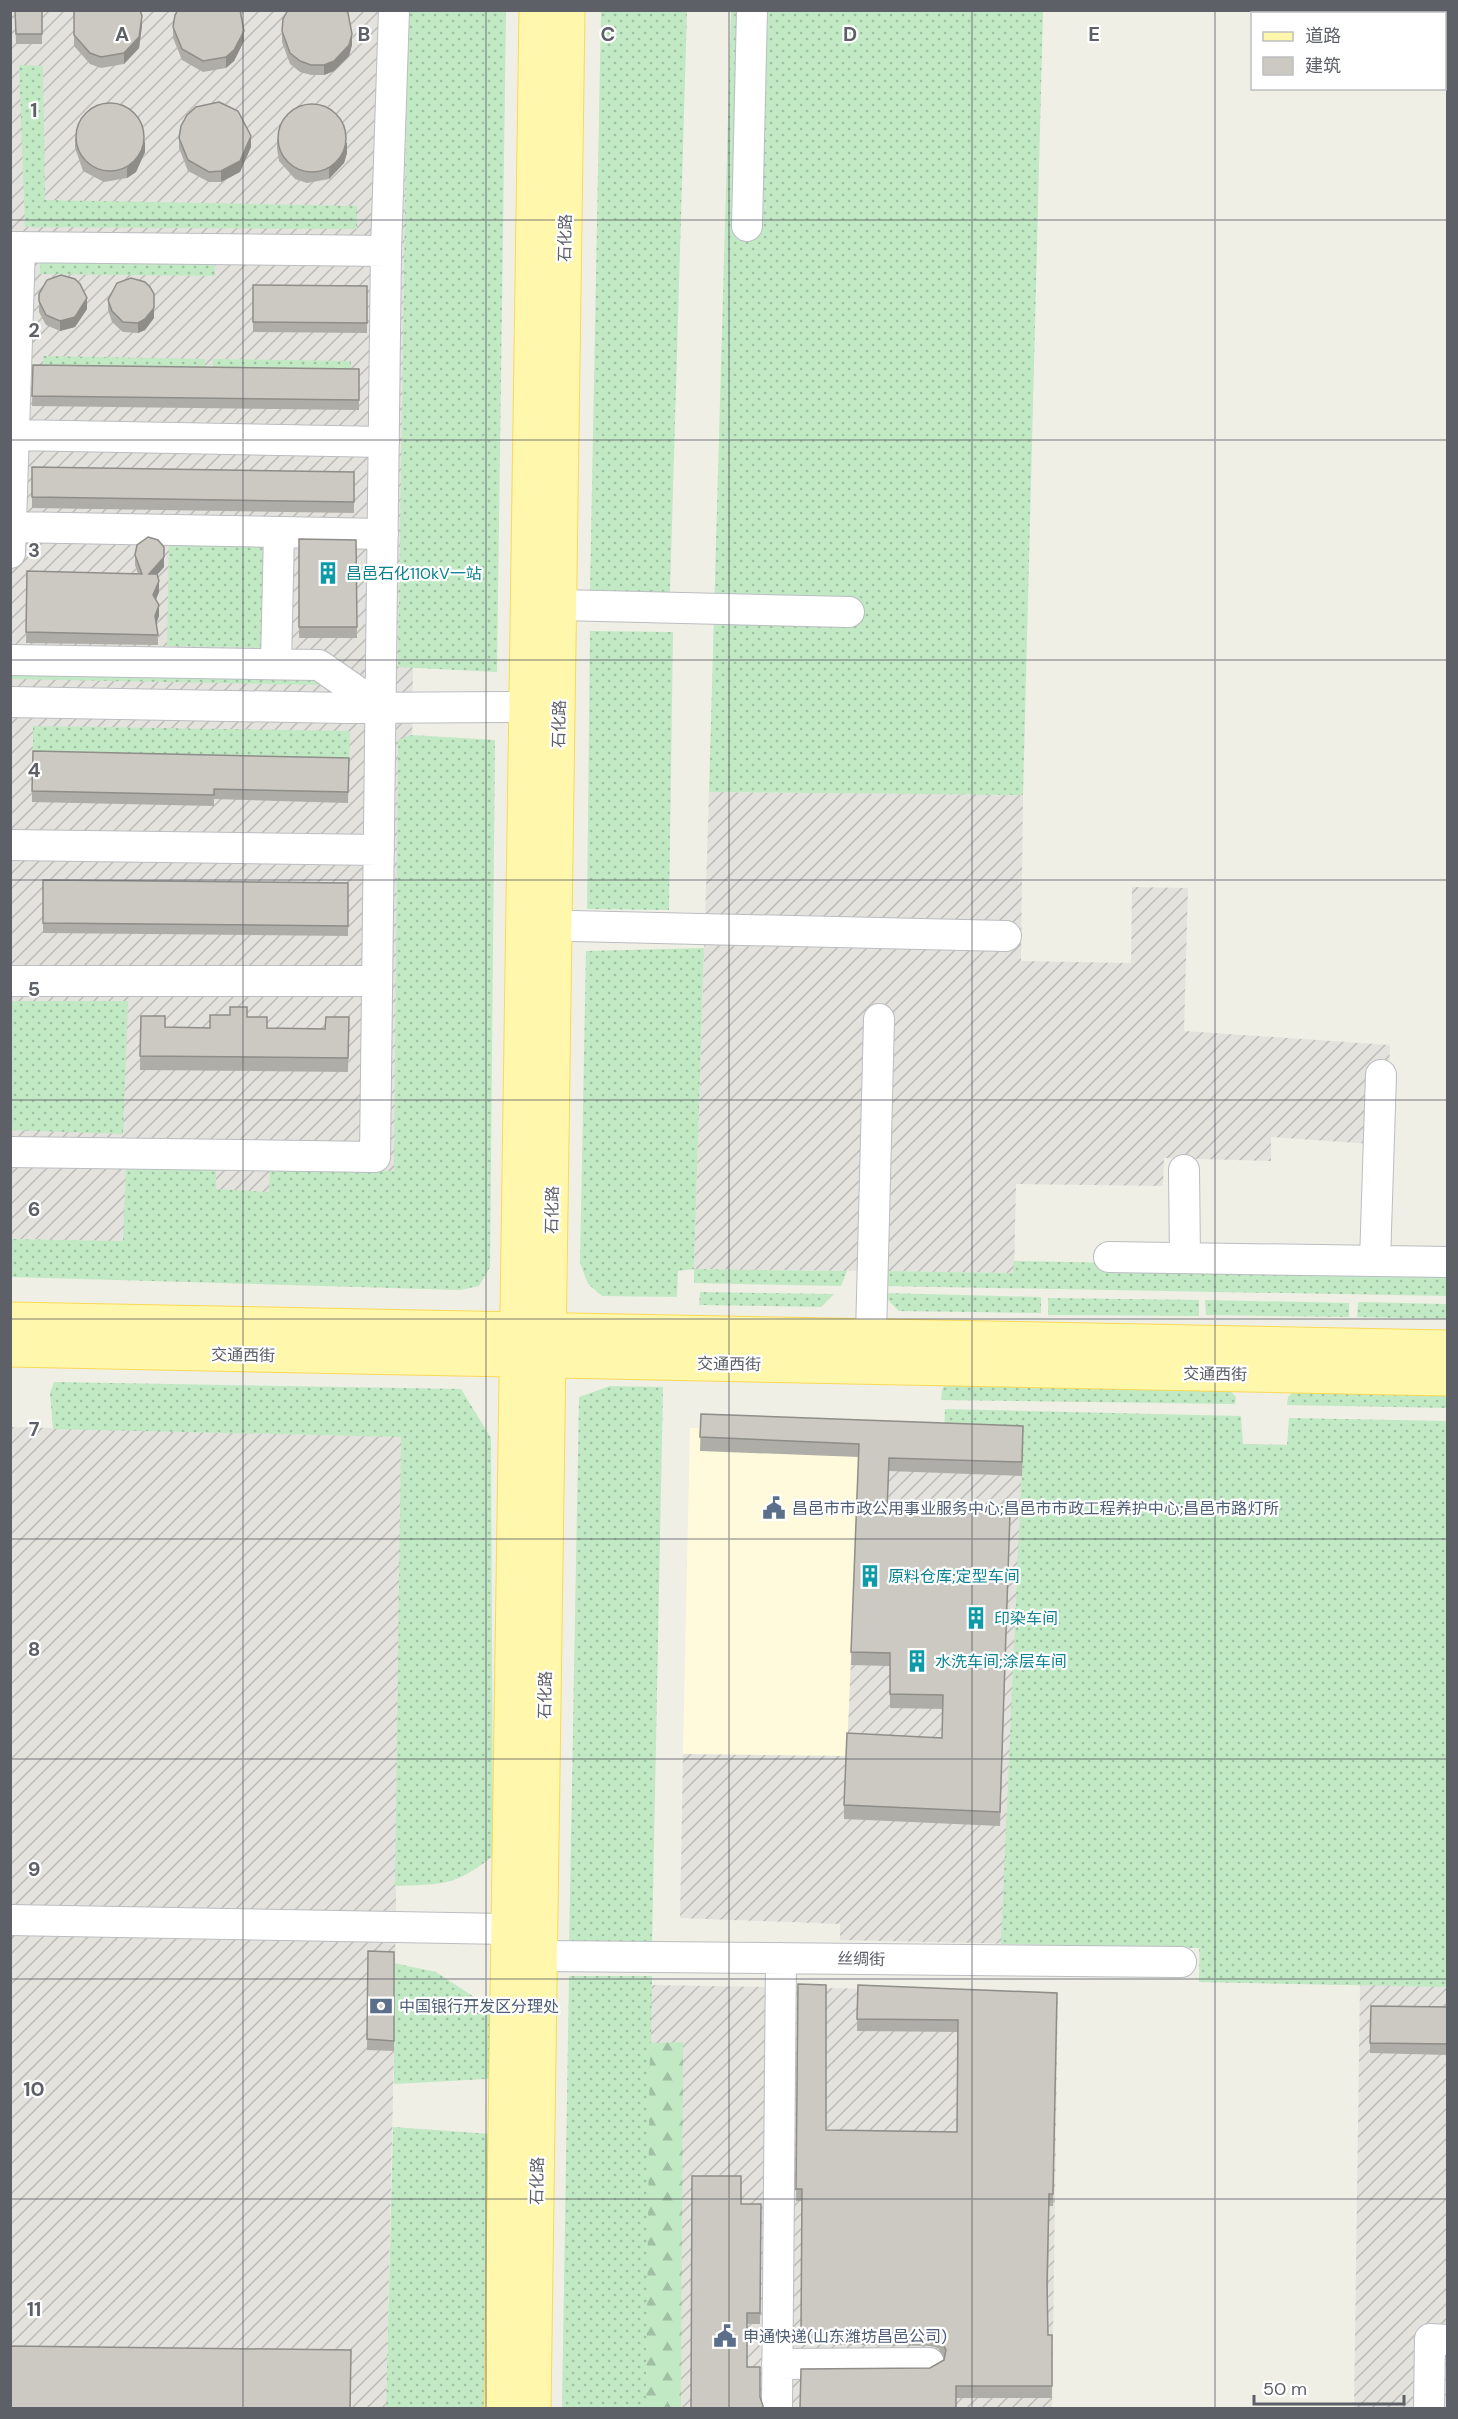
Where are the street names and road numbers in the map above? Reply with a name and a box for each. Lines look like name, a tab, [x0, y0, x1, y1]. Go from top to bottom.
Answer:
street label: 石化路	[554, 214, 576, 262]
street label: 石化路	[548, 700, 570, 748]
street label: 石化路	[541, 1186, 563, 1234]
street label: 交通西街	[211, 1344, 275, 1366]
street label: 交通西街	[697, 1353, 761, 1375]
street label: 交通西街	[1183, 1363, 1247, 1385]
street label: 石化路	[534, 1671, 556, 1719]
street label: 丝绸街	[837, 1948, 885, 1970]
street label: 石化路	[526, 2157, 548, 2205]

